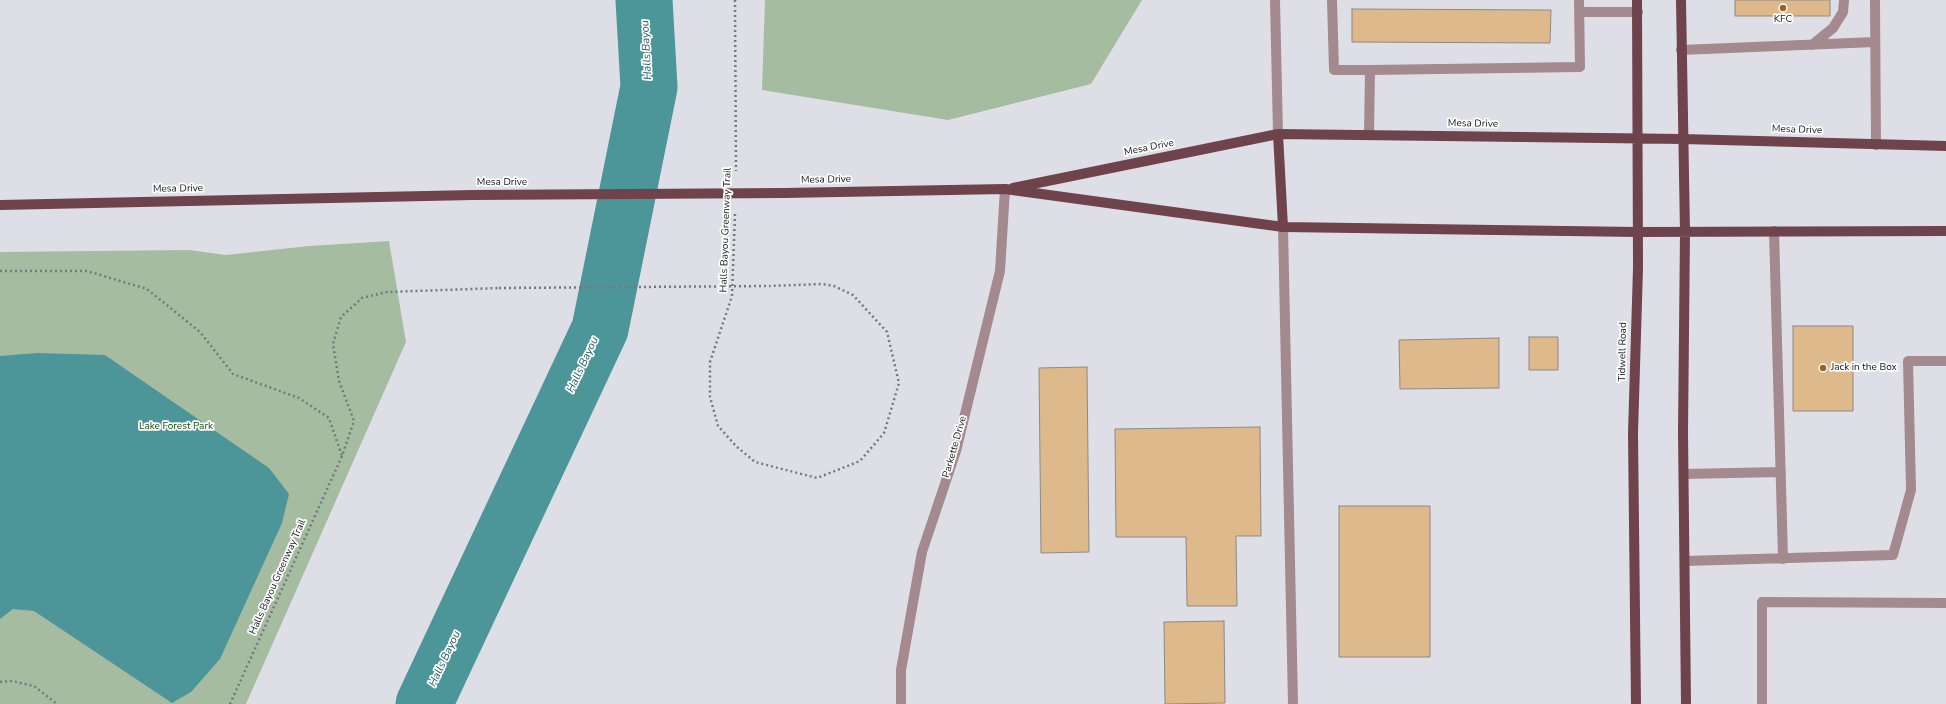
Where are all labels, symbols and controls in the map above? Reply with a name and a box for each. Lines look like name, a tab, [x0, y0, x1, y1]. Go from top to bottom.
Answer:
marker: KFC	[1778, 3, 1788, 13]
place label: KFC	[1774, 14, 1792, 26]
water label: Halls Bayou	[639, 20, 655, 80]
street label: Mesa Drive	[1448, 118, 1498, 130]
street label: Mesa Drive	[1772, 123, 1822, 137]
street label: Mesa Drive	[1123, 137, 1175, 159]
street label: Halls Bayou Greenway Trail	[718, 167, 734, 293]
street label: Mesa Drive	[801, 174, 851, 186]
street label: Mesa Drive	[477, 177, 527, 189]
street label: Mesa Drive	[153, 183, 203, 195]
street label: Tidwell Road	[1616, 322, 1630, 382]
water label: Halls Bayou	[564, 335, 602, 395]
place label: Jack in the Box	[1831, 362, 1897, 374]
marker: Jack in the Box	[1818, 363, 1828, 373]
street label: Parkette Drive	[940, 415, 970, 479]
park label: Lake Forest Park	[139, 421, 213, 433]
street label: Halls Bayou Greenway Trail	[247, 518, 309, 636]
water label: Halls Bayou	[426, 629, 464, 689]

